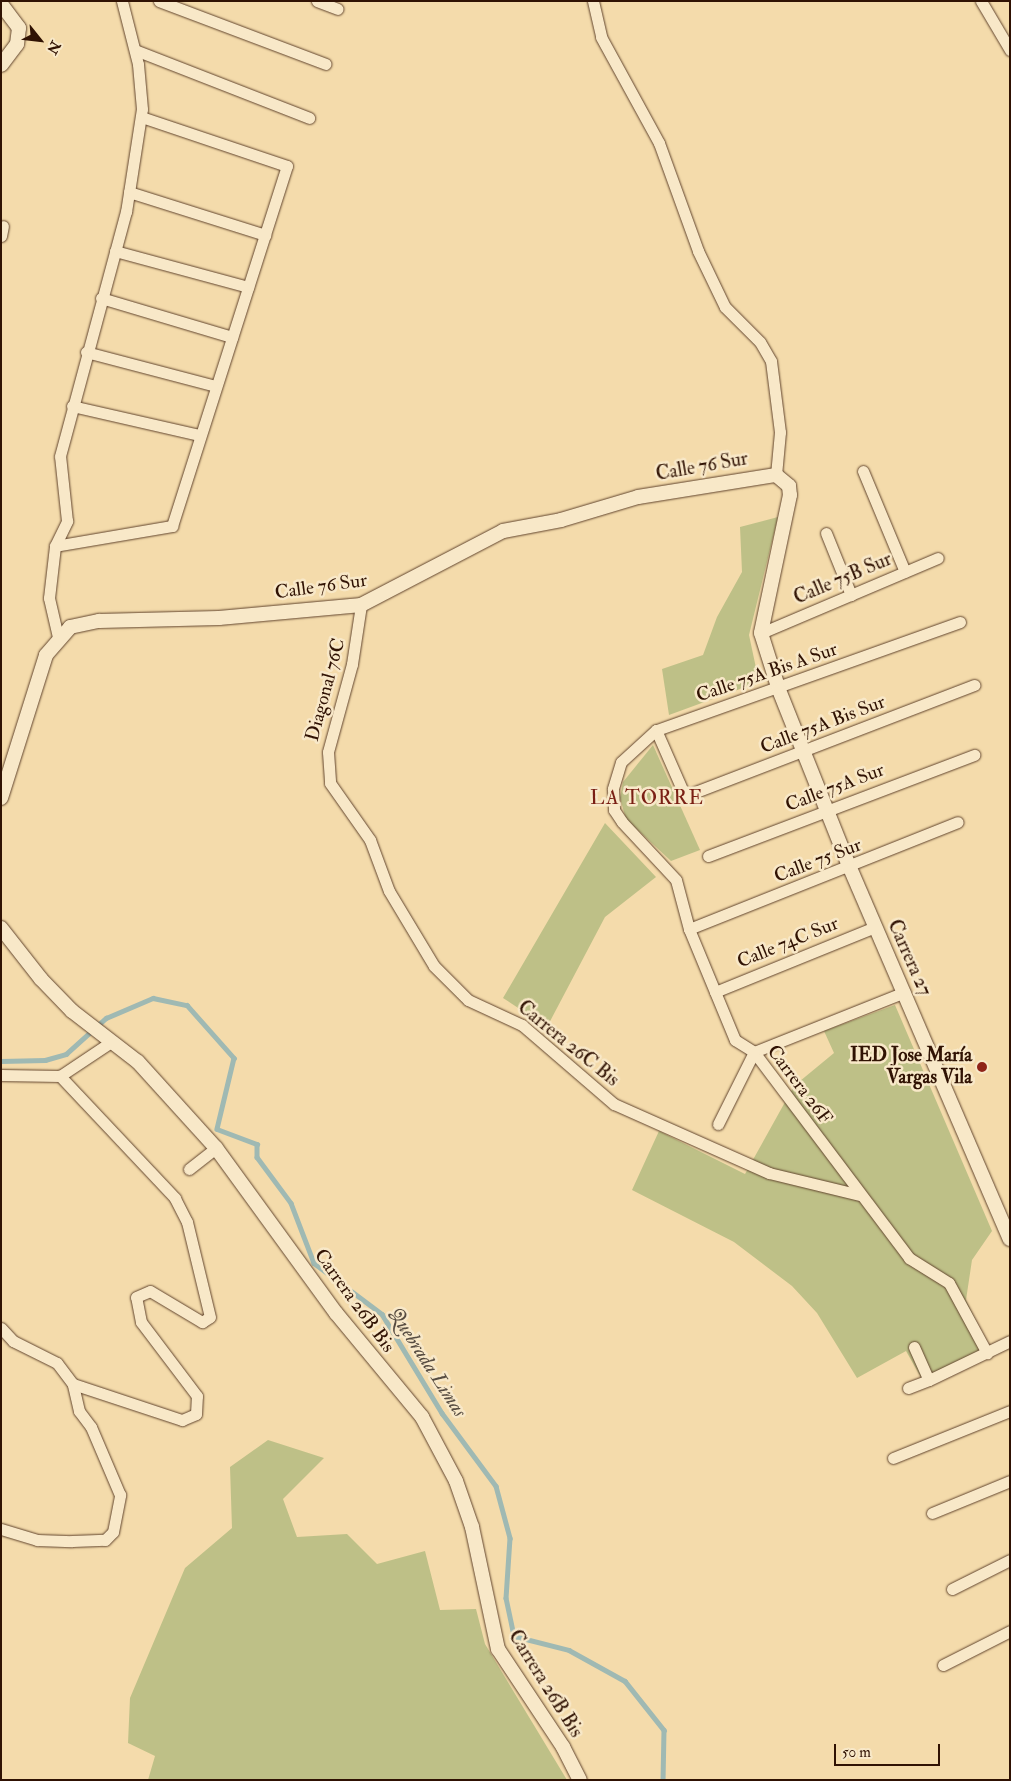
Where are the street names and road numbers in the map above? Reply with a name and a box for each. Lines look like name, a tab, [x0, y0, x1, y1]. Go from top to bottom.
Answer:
street label: Calle 76 Sur	[654, 448, 750, 486]
street label: Calle 75B Sur	[791, 548, 895, 610]
street label: Calle 76 Sur	[273, 569, 369, 605]
street label: Diagonal 76C	[301, 636, 351, 744]
street label: Calle 75A Bis A Sur	[693, 638, 841, 708]
street label: Calle 75A Bis Sur	[757, 691, 889, 759]
street label: Calle 75A Sur	[782, 759, 888, 817]
street label: Calle 75 Sur	[771, 834, 865, 888]
street label: Calle 74C Sur	[734, 912, 842, 974]
street label: Carrera 27	[882, 916, 936, 1000]
street label: Carrera 26C Bis	[513, 996, 623, 1092]
street label: Carrera 26F	[762, 1041, 836, 1129]
street label: Carrera 26B Bis	[309, 1245, 399, 1357]
street label: Carrera 26B Bis	[503, 1626, 587, 1742]

